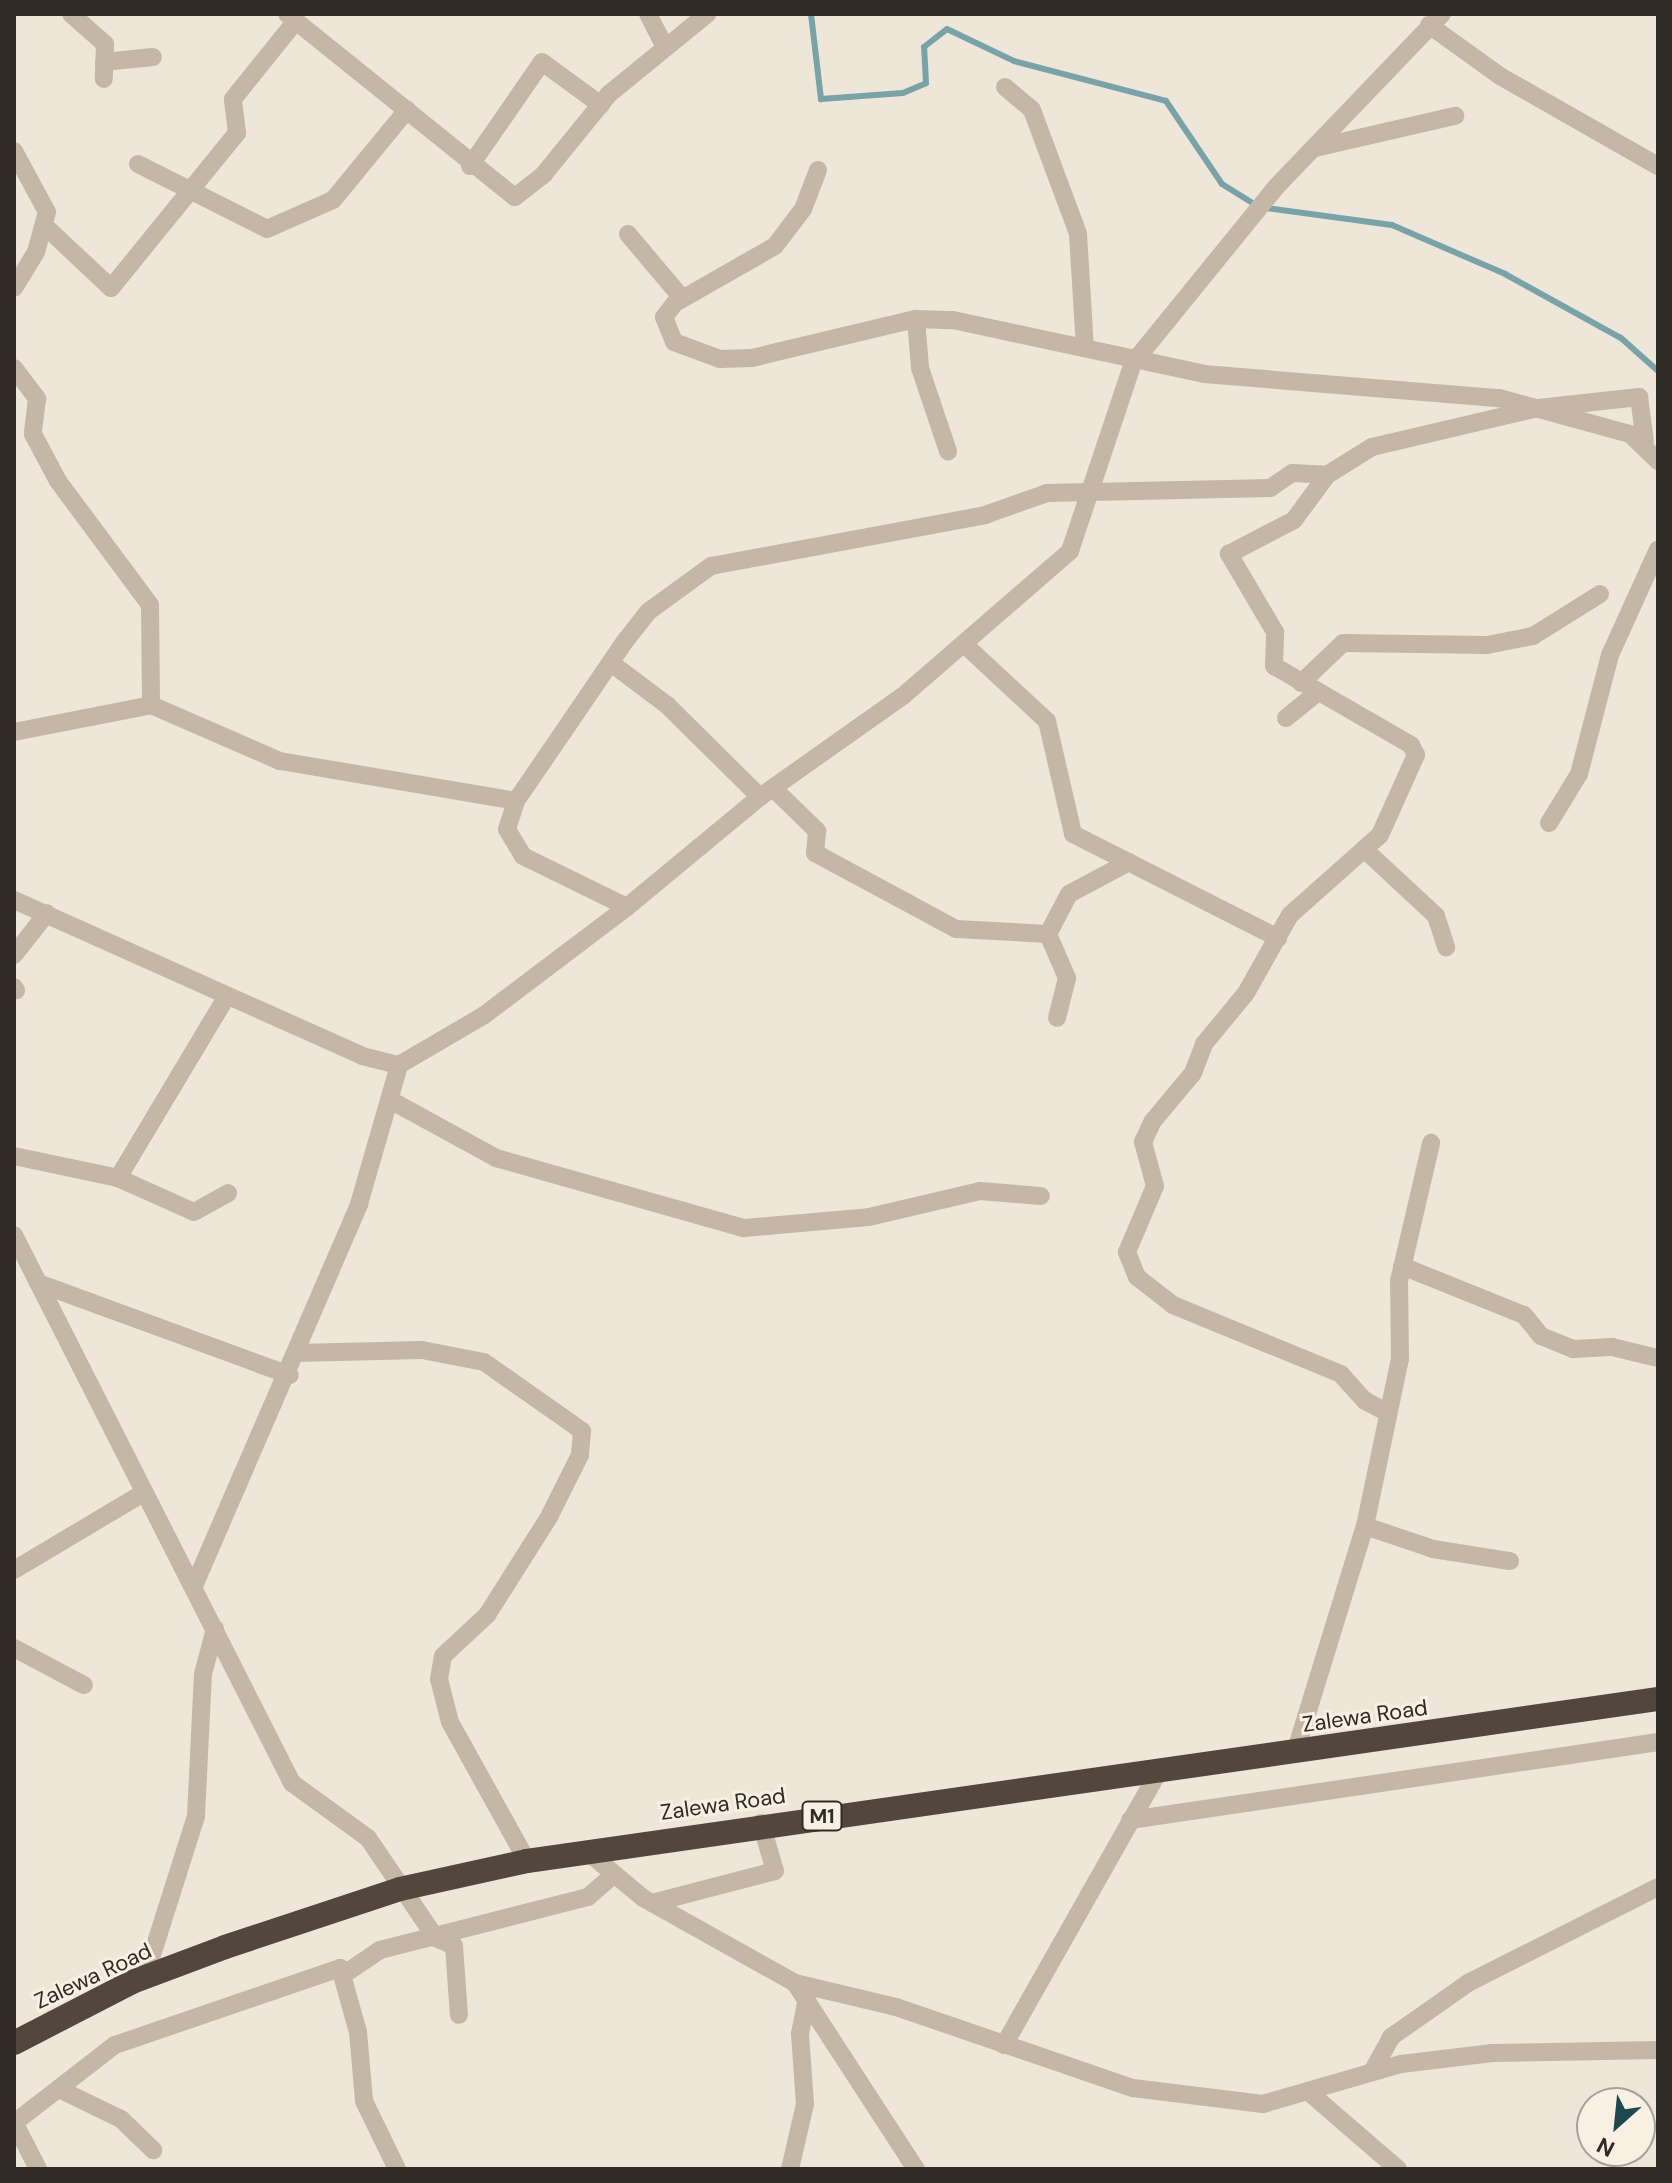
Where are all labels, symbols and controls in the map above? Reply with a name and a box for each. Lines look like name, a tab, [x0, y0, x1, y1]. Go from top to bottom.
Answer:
street label: Zalewa Road	[1301, 1694, 1429, 1738]
street label: Zalewa Road	[659, 1782, 787, 1826]
road number: M1	[800, 1800, 844, 1832]
street label: Zalewa Road	[30, 1937, 156, 2015]
north arrow	[1576, 2087, 1656, 2167]
text: N	[1592, 2130, 1620, 2164]

